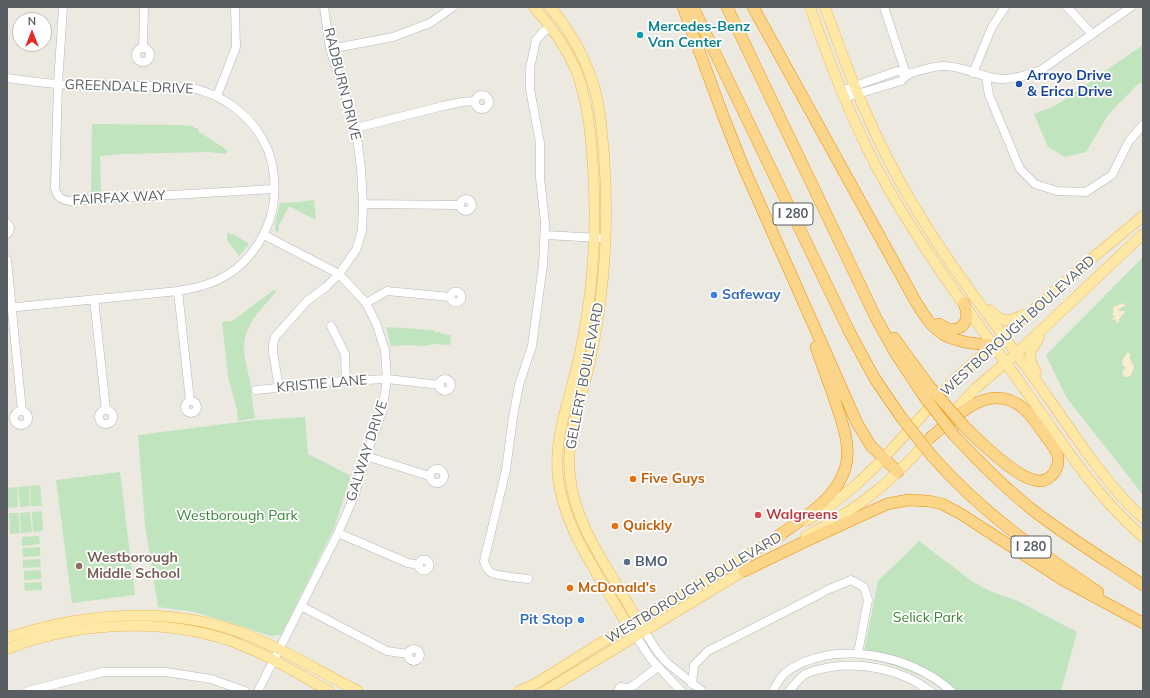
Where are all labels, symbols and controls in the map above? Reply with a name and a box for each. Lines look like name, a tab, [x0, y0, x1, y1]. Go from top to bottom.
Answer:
north arrow	[12, 12, 52, 52]
text: N	[28, 14, 36, 28]
place label: Mercedes-Benz Van Center	[648, 19, 750, 52]
street label: RADBURN DRIVE	[320, 26, 364, 142]
marker: Mercedes-Benz Van Center	[635, 30, 645, 40]
place label: Arroyo Drive & Erica Drive	[1027, 68, 1112, 100]
street label: GREENDALE DRIVE	[64, 76, 194, 98]
marker: Arroyo Drive & Erica Drive	[1014, 79, 1024, 89]
street label: FAIRFAX WAY	[72, 187, 166, 209]
road number: I 280	[773, 203, 813, 225]
street label: WESTBOROUGH BOULEVARD	[937, 252, 1099, 400]
place label: Safeway	[722, 287, 781, 303]
marker: Safeway	[709, 290, 719, 300]
street label: GELLERT BOULEVARD	[563, 301, 607, 451]
street label: KRISTIE LANE	[276, 372, 368, 396]
street label: GALWAY DRIVE	[343, 399, 391, 503]
place label: Five Guys	[641, 471, 705, 487]
marker: Five Guys	[628, 474, 638, 484]
place label: Walgreens	[766, 507, 838, 523]
park label: Westborough Park	[176, 508, 298, 524]
marker: Walgreens	[753, 510, 763, 520]
place label: Quickly	[623, 518, 672, 534]
marker: Quickly	[610, 521, 620, 531]
street label: WESTBOROUGH BOULEVARD	[603, 529, 785, 647]
road number: I 280	[1011, 536, 1051, 558]
place label: Westborough Middle School	[87, 550, 180, 582]
place label: BMO	[635, 554, 668, 570]
marker: BMO	[622, 557, 632, 567]
marker: Westborough Middle School	[74, 561, 84, 571]
place label: McDonald's	[578, 580, 656, 596]
marker: McDonald's	[565, 583, 575, 593]
park label: Selick Park	[893, 610, 963, 626]
place label: Pit Stop	[520, 612, 573, 628]
marker: Pit Stop	[576, 615, 586, 625]

